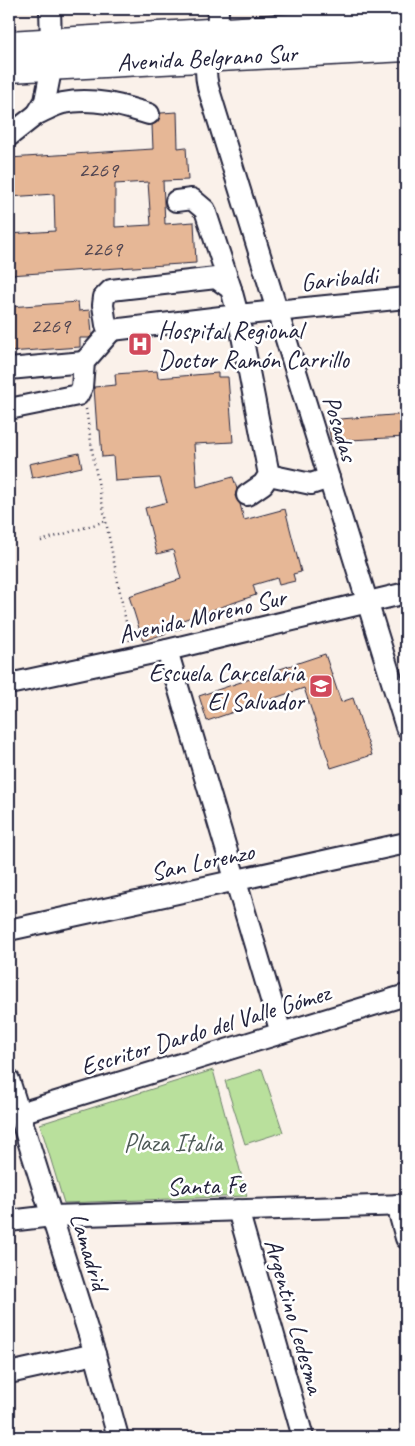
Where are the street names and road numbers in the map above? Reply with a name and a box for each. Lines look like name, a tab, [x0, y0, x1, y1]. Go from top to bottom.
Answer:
street label: Avenida Belgrano Sur	[116, 37, 300, 79]
street label: Garibaldi	[299, 259, 382, 299]
street label: Posadas	[315, 392, 366, 467]
street label: Avenida Moreno Sur	[115, 581, 291, 651]
street label: San Lorenzo	[148, 835, 258, 889]
street label: Escritor Dardo del Valle Gómez	[77, 976, 336, 1083]
street label: Santa Fe	[166, 1169, 248, 1203]
street label: Lamadrid	[62, 1209, 117, 1298]
street label: Argentino Ledesma	[257, 1235, 332, 1400]

